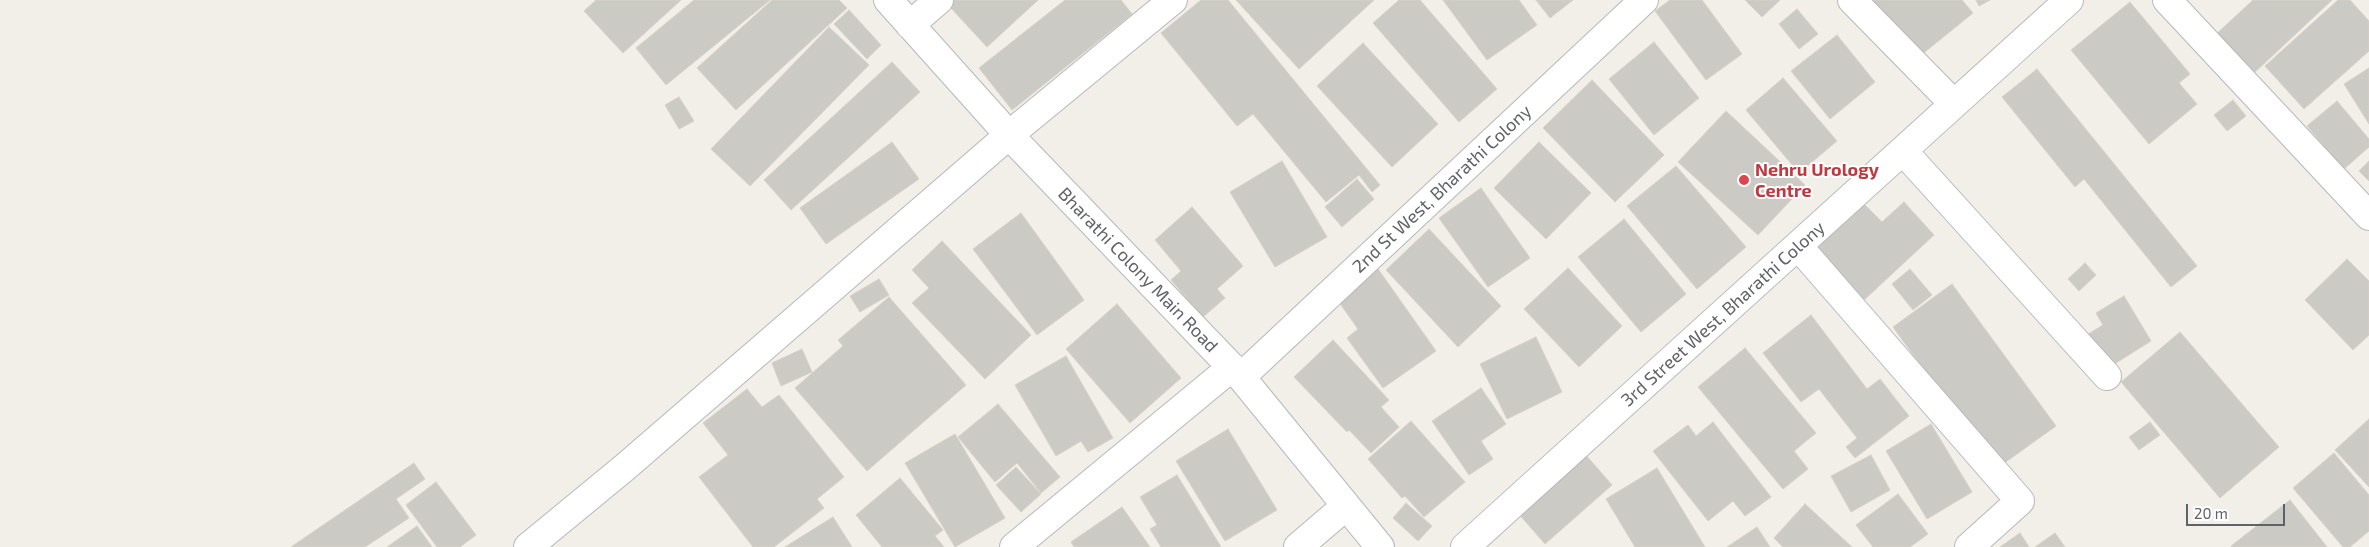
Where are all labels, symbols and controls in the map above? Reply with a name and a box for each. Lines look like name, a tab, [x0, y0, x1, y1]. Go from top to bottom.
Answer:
street label: 2nd St West, Bharathi Colony	[1348, 100, 1536, 278]
place label: Nehru Urology Centre	[1755, 159, 1879, 202]
marker: Nehru Urology Centre	[1737, 173, 1751, 187]
street label: Bharathi Colony Main Road	[1054, 183, 1222, 357]
street label: 3rd Street West, Bharathi Colony	[1617, 217, 1829, 411]
scale bar	[2189, 494, 2288, 526]
text: 20 m	[2194, 504, 2228, 522]

